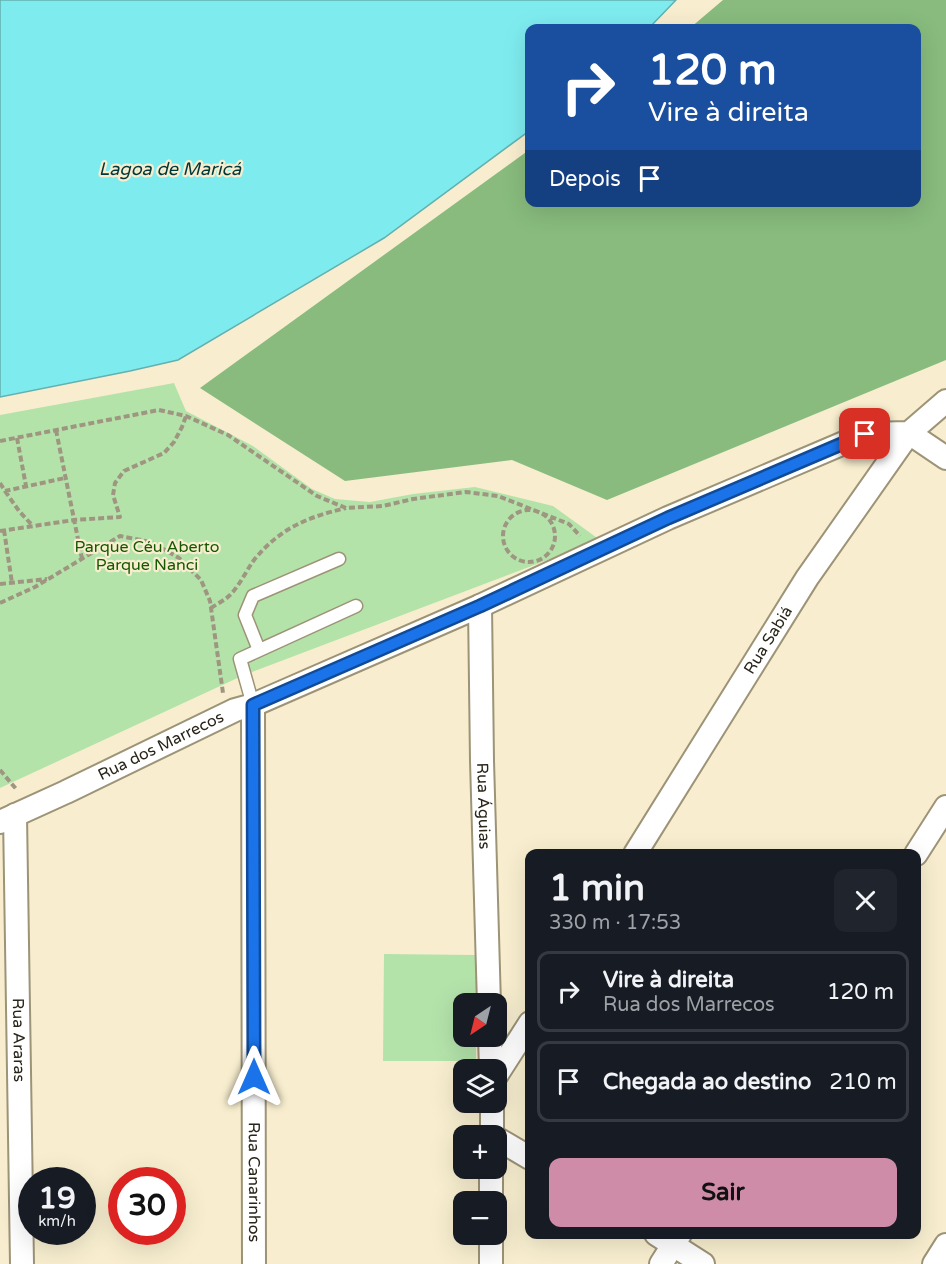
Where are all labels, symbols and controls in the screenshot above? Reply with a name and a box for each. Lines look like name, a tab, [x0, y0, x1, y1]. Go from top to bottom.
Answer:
text: 120 m	[648, 45, 777, 96]
icon: right	[549, 48, 627, 126]
text: Vire à direita	[648, 96, 809, 129]
water label: Lagoa de Maricá	[99, 158, 242, 180]
icon: arrive	[633, 162, 666, 195]
text: Depois	[549, 166, 621, 192]
pin	[839, 408, 890, 459]
icon: arrive	[848, 417, 881, 450]
park label: Parque Céu Aberto Parque Nanci	[75, 537, 219, 575]
street label: Rua Sabiá	[740, 602, 797, 678]
street label: Rua dos Marrecos	[95, 707, 227, 785]
street label: Rua Águias	[472, 762, 495, 850]
text: 1 min	[549, 867, 645, 910]
button: close	[834, 869, 897, 932]
text: 330 m · 17:53	[549, 911, 681, 935]
text: Vire à direita	[603, 967, 734, 993]
icon: right	[552, 975, 585, 1008]
text: 120 m	[827, 979, 894, 1005]
north arrow	[453, 993, 507, 1047]
map controls	[453, 993, 507, 1245]
text: Rua dos Marrecos	[603, 993, 775, 1017]
street label: Rua Araras	[8, 998, 29, 1082]
position arrow	[222, 1045, 286, 1109]
button: layers	[453, 1059, 507, 1113]
icon: arrive	[552, 1065, 585, 1098]
text: Chegada ao destino	[603, 1069, 811, 1095]
text: 210 m	[829, 1069, 897, 1095]
street label: Rua Canarinhos	[244, 1122, 264, 1242]
button: +	[453, 1125, 507, 1179]
button: Sair	[549, 1158, 897, 1227]
speed limit sign: 30	[108, 1167, 186, 1245]
text: 19	[38, 1180, 76, 1217]
button: −	[453, 1191, 507, 1245]
text: km/h	[38, 1212, 76, 1230]

